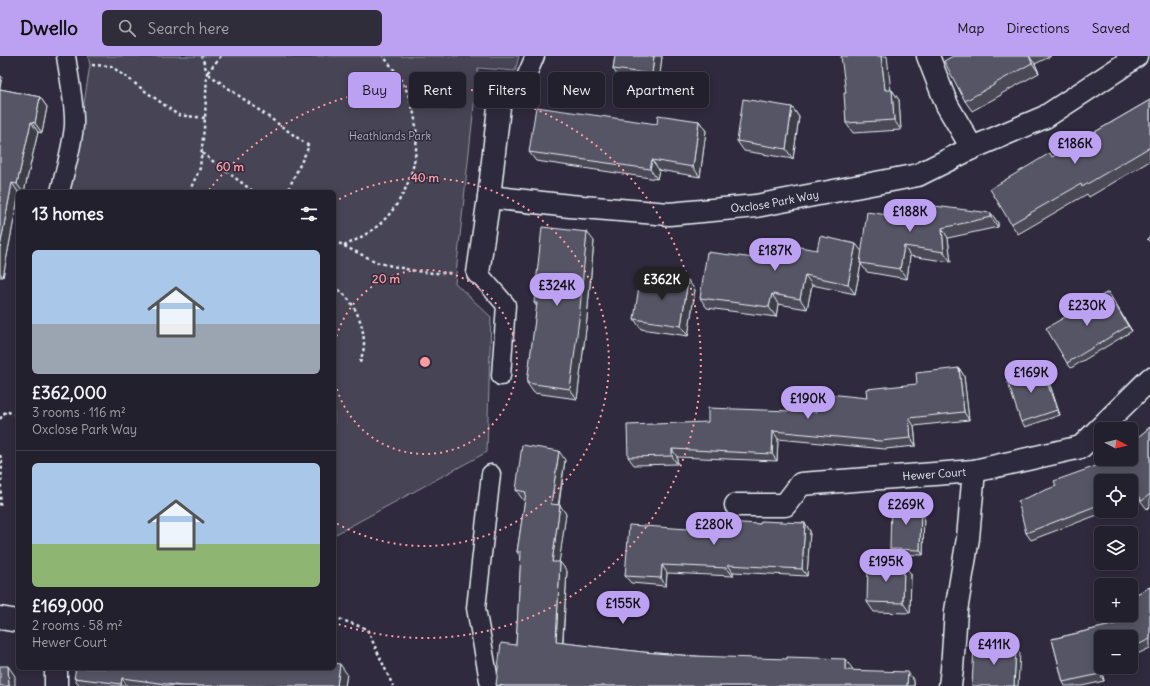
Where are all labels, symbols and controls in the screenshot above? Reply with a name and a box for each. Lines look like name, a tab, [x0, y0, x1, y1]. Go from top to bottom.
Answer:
search box	[102, 10, 382, 46]
text: Dwello	[20, 16, 78, 40]
icon: search	[116, 17, 138, 39]
text: Search here	[148, 19, 229, 38]
text: Map	[957, 19, 984, 37]
text: Directions	[1006, 19, 1070, 37]
text: Saved	[1092, 19, 1130, 37]
chip: Buy	[348, 72, 401, 108]
chip: Rent	[409, 72, 466, 108]
chip: Filters	[474, 72, 540, 108]
chip: New	[548, 72, 605, 108]
chip: Apartment	[613, 72, 709, 108]
park label: Heathlands Park	[349, 129, 431, 143]
pin: £186K	[1047, 131, 1103, 165]
text: £186K	[1058, 135, 1093, 152]
text: 60 m	[216, 159, 245, 174]
text: 40 m	[411, 170, 440, 185]
street label: Oxclose Park Way	[730, 187, 820, 215]
pin: £188K	[882, 199, 938, 233]
text: 13 homes	[32, 203, 104, 225]
icon: filters	[298, 203, 320, 225]
text: £188K	[893, 203, 927, 220]
pin: £187K	[747, 238, 803, 272]
text: £187K	[758, 242, 792, 259]
pin: £362K	[634, 267, 690, 301]
text: 20 m	[372, 271, 400, 286]
text: £362K	[643, 271, 681, 288]
pin: £324K	[529, 273, 585, 307]
icon: home	[140, 276, 212, 348]
text: £324K	[539, 277, 575, 294]
pin: £230K	[1059, 293, 1115, 327]
text: £230K	[1068, 297, 1106, 314]
centre of rings	[418, 355, 432, 369]
pin: £169K	[1003, 360, 1059, 394]
text: £169K	[1014, 364, 1048, 381]
text: £362,000	[32, 382, 107, 404]
pin: £190K	[780, 386, 836, 420]
text: £190K	[790, 390, 826, 407]
text: 3 rooms · 116 m²	[32, 404, 126, 421]
text: Oxclose Park Way	[32, 421, 137, 438]
north arrow	[1094, 422, 1138, 466]
map controls	[1094, 422, 1138, 674]
street label: Hewer Court	[902, 465, 967, 483]
button: locate	[1094, 474, 1138, 518]
icon: home	[140, 489, 212, 561]
pin: £269K	[878, 492, 934, 526]
text: £269K	[887, 496, 925, 513]
pin: £280K	[686, 512, 742, 546]
text: £280K	[695, 516, 733, 533]
button: layers	[1094, 526, 1138, 570]
pin: £195K	[858, 549, 914, 583]
text: £195K	[869, 553, 903, 570]
button: +	[1094, 578, 1138, 622]
pin: £155K	[595, 591, 651, 625]
text: £169,000	[32, 595, 104, 617]
text: £155K	[606, 595, 640, 612]
text: 2 rooms · 58 m²	[32, 617, 123, 634]
button: −	[1094, 630, 1138, 674]
pin: £411K	[966, 632, 1022, 666]
text: Hewer Court	[32, 634, 107, 651]
text: £411K	[978, 636, 1010, 653]

